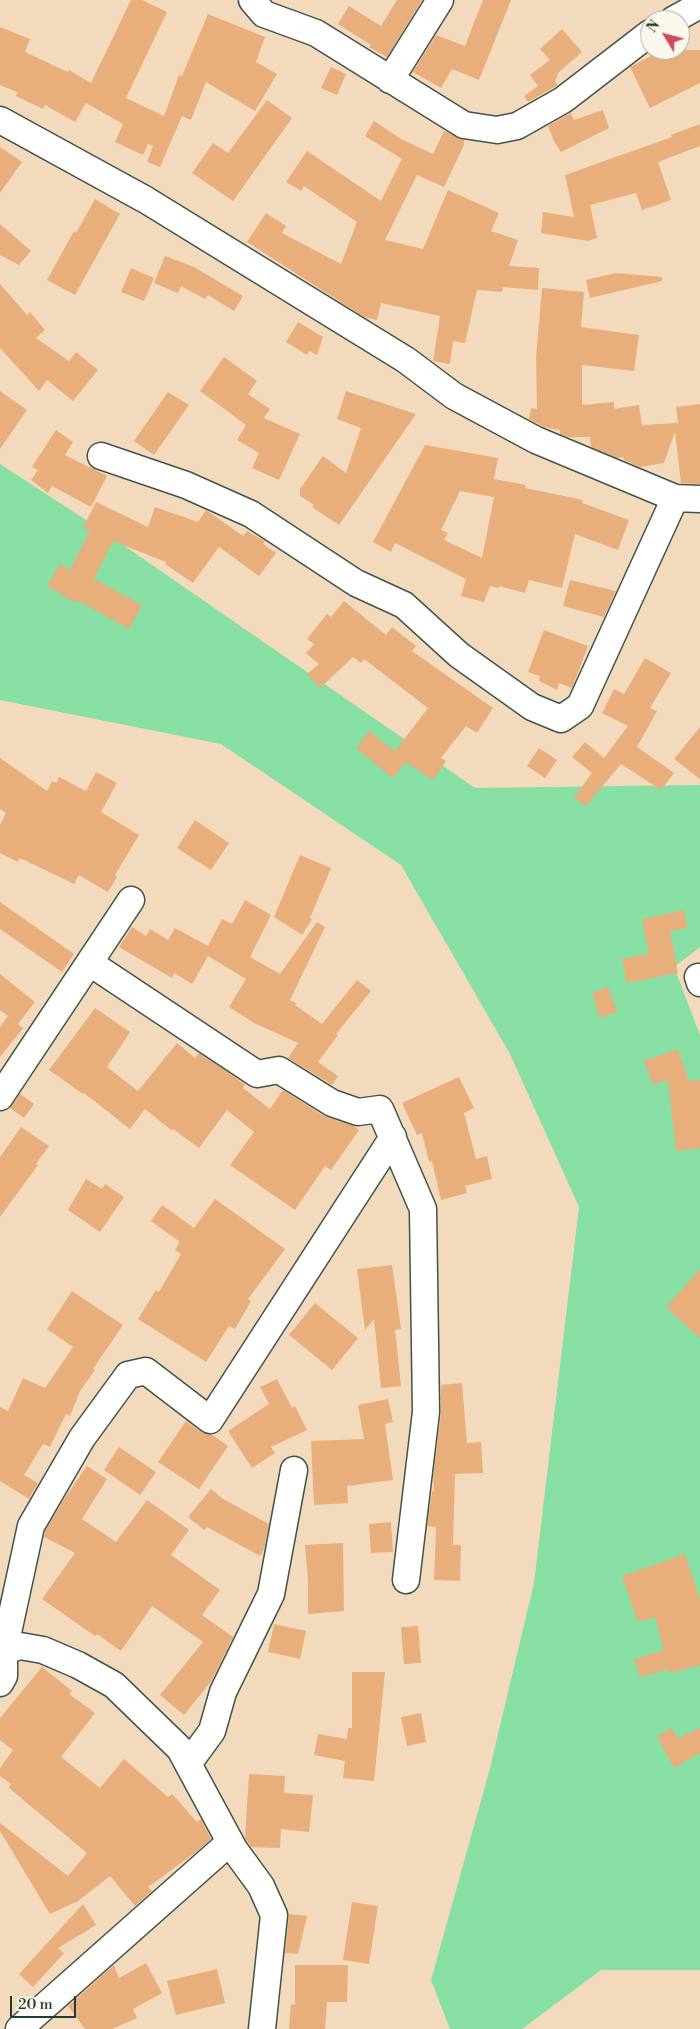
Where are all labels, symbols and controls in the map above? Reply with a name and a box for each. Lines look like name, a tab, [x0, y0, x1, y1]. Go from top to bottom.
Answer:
north arrow	[640, 10, 690, 60]
text: N	[643, 17, 664, 36]
scale bar	[12, 1986, 79, 2018]
text: 20 m	[18, 1995, 53, 2014]

